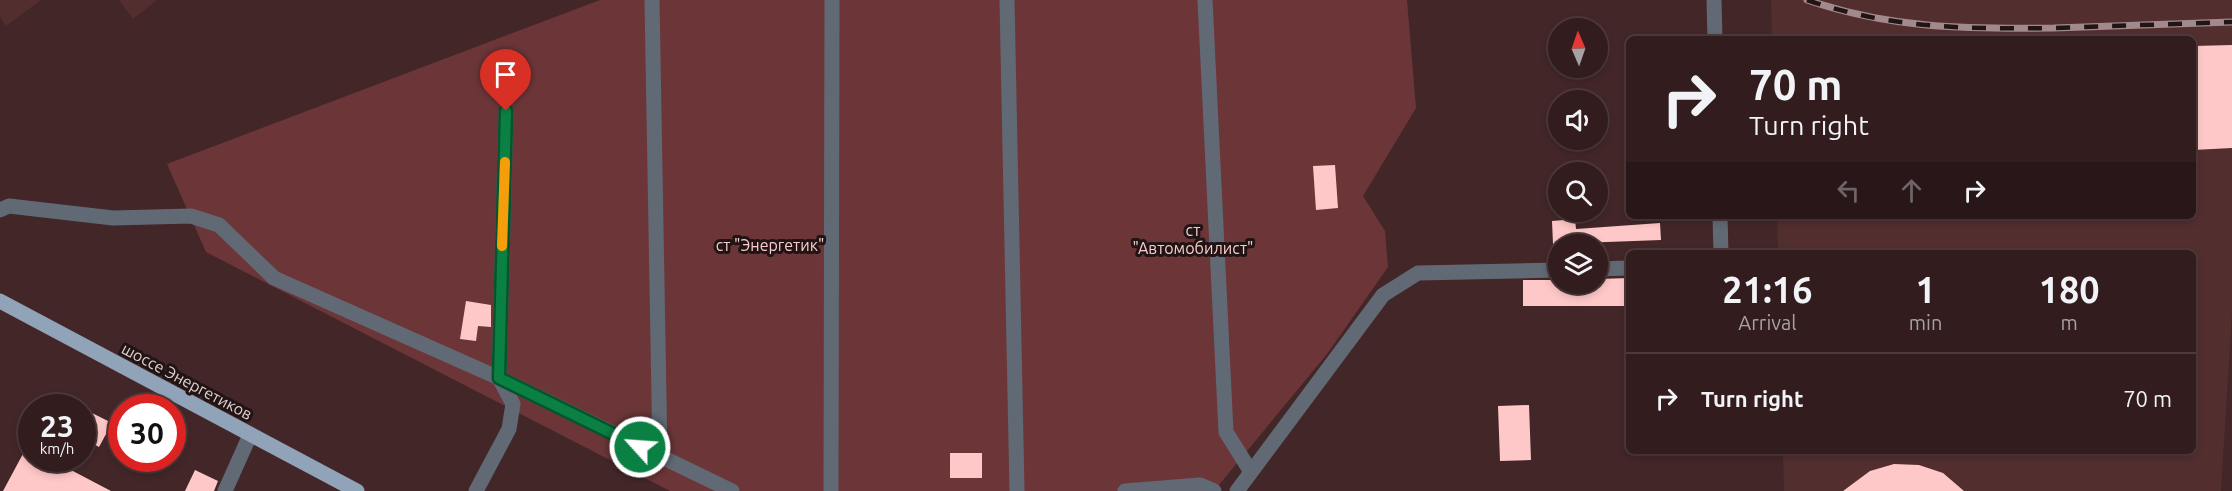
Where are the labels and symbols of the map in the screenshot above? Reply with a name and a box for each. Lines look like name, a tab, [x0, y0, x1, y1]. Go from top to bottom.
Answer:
north arrow	[1548, 18, 1608, 78]
pin	[480, 49, 531, 111]
park label: ст "Автомобилист"	[1133, 221, 1253, 257]
park label: ст "Энергетик"	[716, 236, 824, 254]
street label: шоссе Энергетиков	[119, 339, 255, 423]
speed limit sign: 30	[108, 394, 186, 472]
position arrow	[608, 415, 672, 479]

